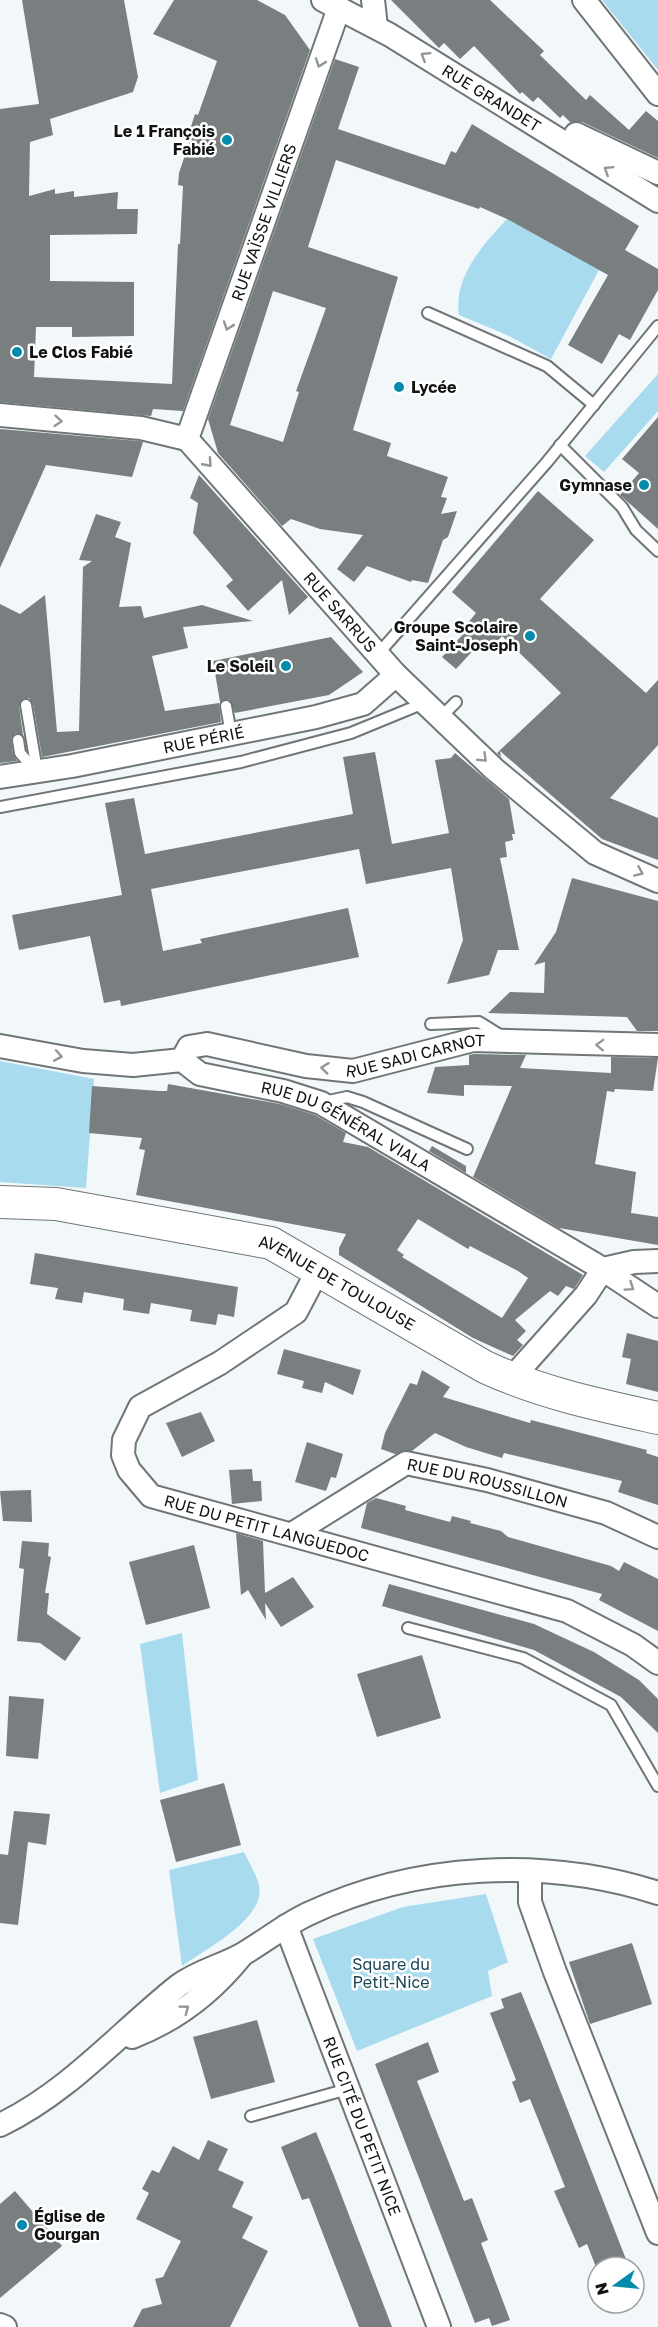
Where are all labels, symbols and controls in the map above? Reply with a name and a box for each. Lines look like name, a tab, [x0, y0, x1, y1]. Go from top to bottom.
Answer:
one-way arrow	[420, 53, 431, 64]
one-way arrow	[314, 57, 327, 68]
street label: RUE GRANDET	[439, 60, 545, 136]
place label: Le 1 François Fabié	[114, 121, 215, 159]
marker: Le 1 François Fabié	[220, 133, 234, 147]
street label: RUE VAÏSSE VILLIERS	[227, 141, 300, 303]
one-way arrow	[604, 165, 614, 177]
one-way arrow	[222, 320, 235, 331]
place label: Le Clos Fabié	[29, 342, 133, 362]
marker: Le Clos Fabié	[10, 345, 24, 359]
place label: Lycée	[411, 377, 456, 397]
marker: Lycée	[392, 380, 406, 394]
one-way arrow	[54, 414, 63, 427]
one-way arrow	[201, 456, 212, 466]
place label: Gymnase	[559, 475, 632, 495]
marker: Gymnase	[637, 478, 651, 492]
street label: RUE SARRUS	[299, 568, 381, 656]
place label: Groupe Scolaire Saint-Joseph	[394, 617, 518, 655]
marker: Groupe Scolaire Saint-Joseph	[523, 629, 537, 643]
place label: Le Soleil	[207, 656, 275, 676]
marker: Le Soleil	[279, 659, 293, 673]
street label: RUE PÉRIÉ	[161, 722, 246, 757]
one-way arrow	[476, 751, 486, 762]
one-way arrow	[632, 865, 643, 877]
street label: RUE SADI CARNOT	[345, 1030, 485, 1081]
one-way arrow	[595, 1038, 604, 1051]
one-way arrow	[52, 1049, 62, 1062]
one-way arrow	[320, 1062, 329, 1074]
street label: RUE DU GÉNÉRAL VIALA	[259, 1077, 435, 1176]
street label: AVENUE DE TOULOUSE	[257, 1231, 419, 1334]
one-way arrow	[624, 1280, 635, 1291]
street label: RUE DU ROUSSILLON	[405, 1453, 570, 1512]
street label: RUE DU PETIT LANGUEDOC	[162, 1490, 371, 1566]
park label: Square du Petit-Nice	[352, 1954, 430, 1992]
one-way arrow	[178, 2005, 189, 2016]
street label: RUE CITÉ DU PETIT NICE	[319, 2034, 405, 2218]
place label: Église de Gourgan	[34, 2206, 105, 2244]
marker: Église de Gourgan	[15, 2218, 29, 2232]
north arrow	[586, 2255, 646, 2315]
text: N	[590, 2280, 613, 2297]

